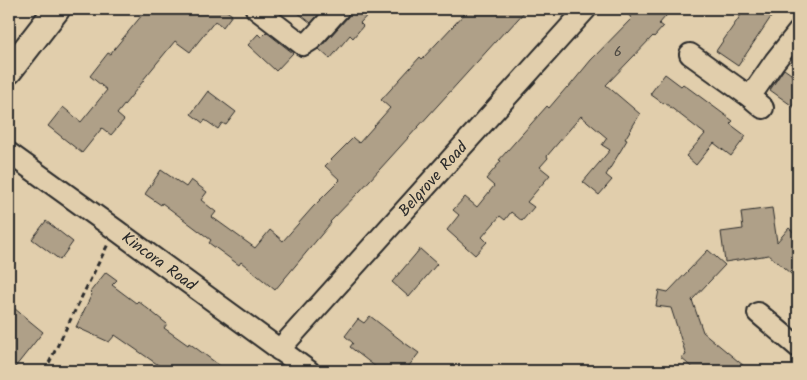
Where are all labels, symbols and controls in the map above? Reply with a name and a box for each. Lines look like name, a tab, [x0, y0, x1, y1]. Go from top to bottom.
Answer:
house number: 6	[614, 41, 622, 63]
street label: Belgrove Road	[392, 135, 474, 222]
street label: Kincora Road	[116, 225, 202, 298]

